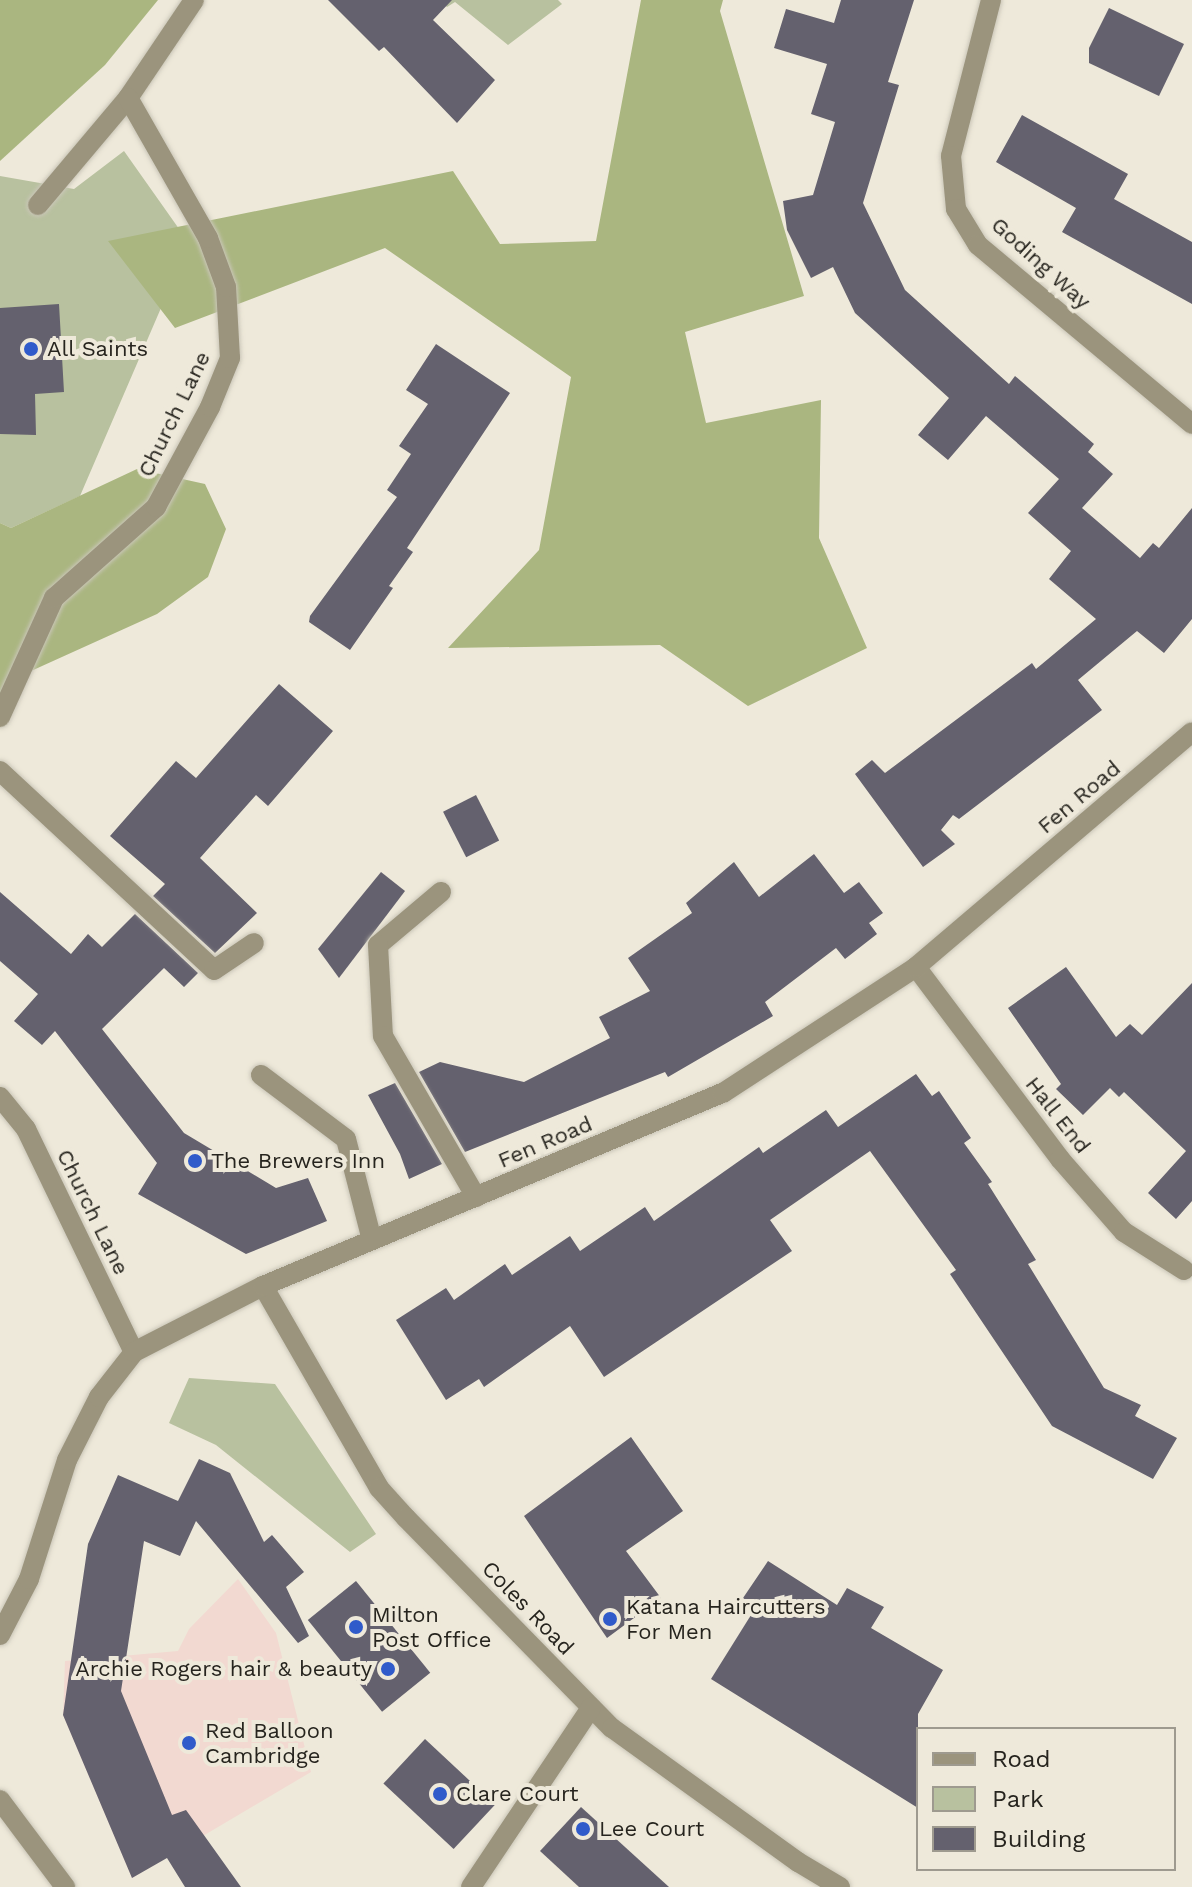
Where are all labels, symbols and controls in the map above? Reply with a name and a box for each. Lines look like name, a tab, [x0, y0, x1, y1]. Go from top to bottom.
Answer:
street label: Goding Way	[986, 211, 1096, 315]
place label: All Saints	[47, 336, 149, 362]
marker: All Saints	[22, 340, 40, 358]
street label: Church Lane	[132, 347, 216, 481]
street label: Fen Road	[1032, 755, 1126, 839]
street label: Hall End	[1020, 1071, 1096, 1159]
street label: Fen Road	[494, 1110, 596, 1174]
street label: Church Lane	[51, 1145, 135, 1279]
place label: The Brewers Inn	[211, 1148, 385, 1174]
marker: The Brewers Inn	[186, 1152, 204, 1170]
street label: Coles Road	[477, 1555, 579, 1661]
place label: Katana Haircutters For Men	[626, 1593, 826, 1644]
place label: Milton Post Office	[372, 1601, 491, 1652]
marker: Katana Haircutters For Men	[601, 1610, 619, 1628]
marker: Milton Post Office	[347, 1618, 365, 1636]
place label: Archie Rogers hair & beauty	[75, 1656, 372, 1682]
marker: Archie Rogers hair & beauty	[379, 1660, 397, 1678]
place label: Red Balloon Cambridge	[205, 1717, 334, 1768]
legend	[916, 1727, 1176, 1871]
marker: Red Balloon Cambridge	[180, 1734, 198, 1752]
text: Road	[992, 1745, 1051, 1773]
place label: Clare Court	[456, 1781, 578, 1807]
marker: Clare Court	[431, 1785, 449, 1803]
text: Park	[992, 1785, 1044, 1813]
place label: Lee Court	[599, 1816, 704, 1842]
marker: Lee Court	[574, 1820, 592, 1838]
text: Building	[992, 1825, 1085, 1853]

